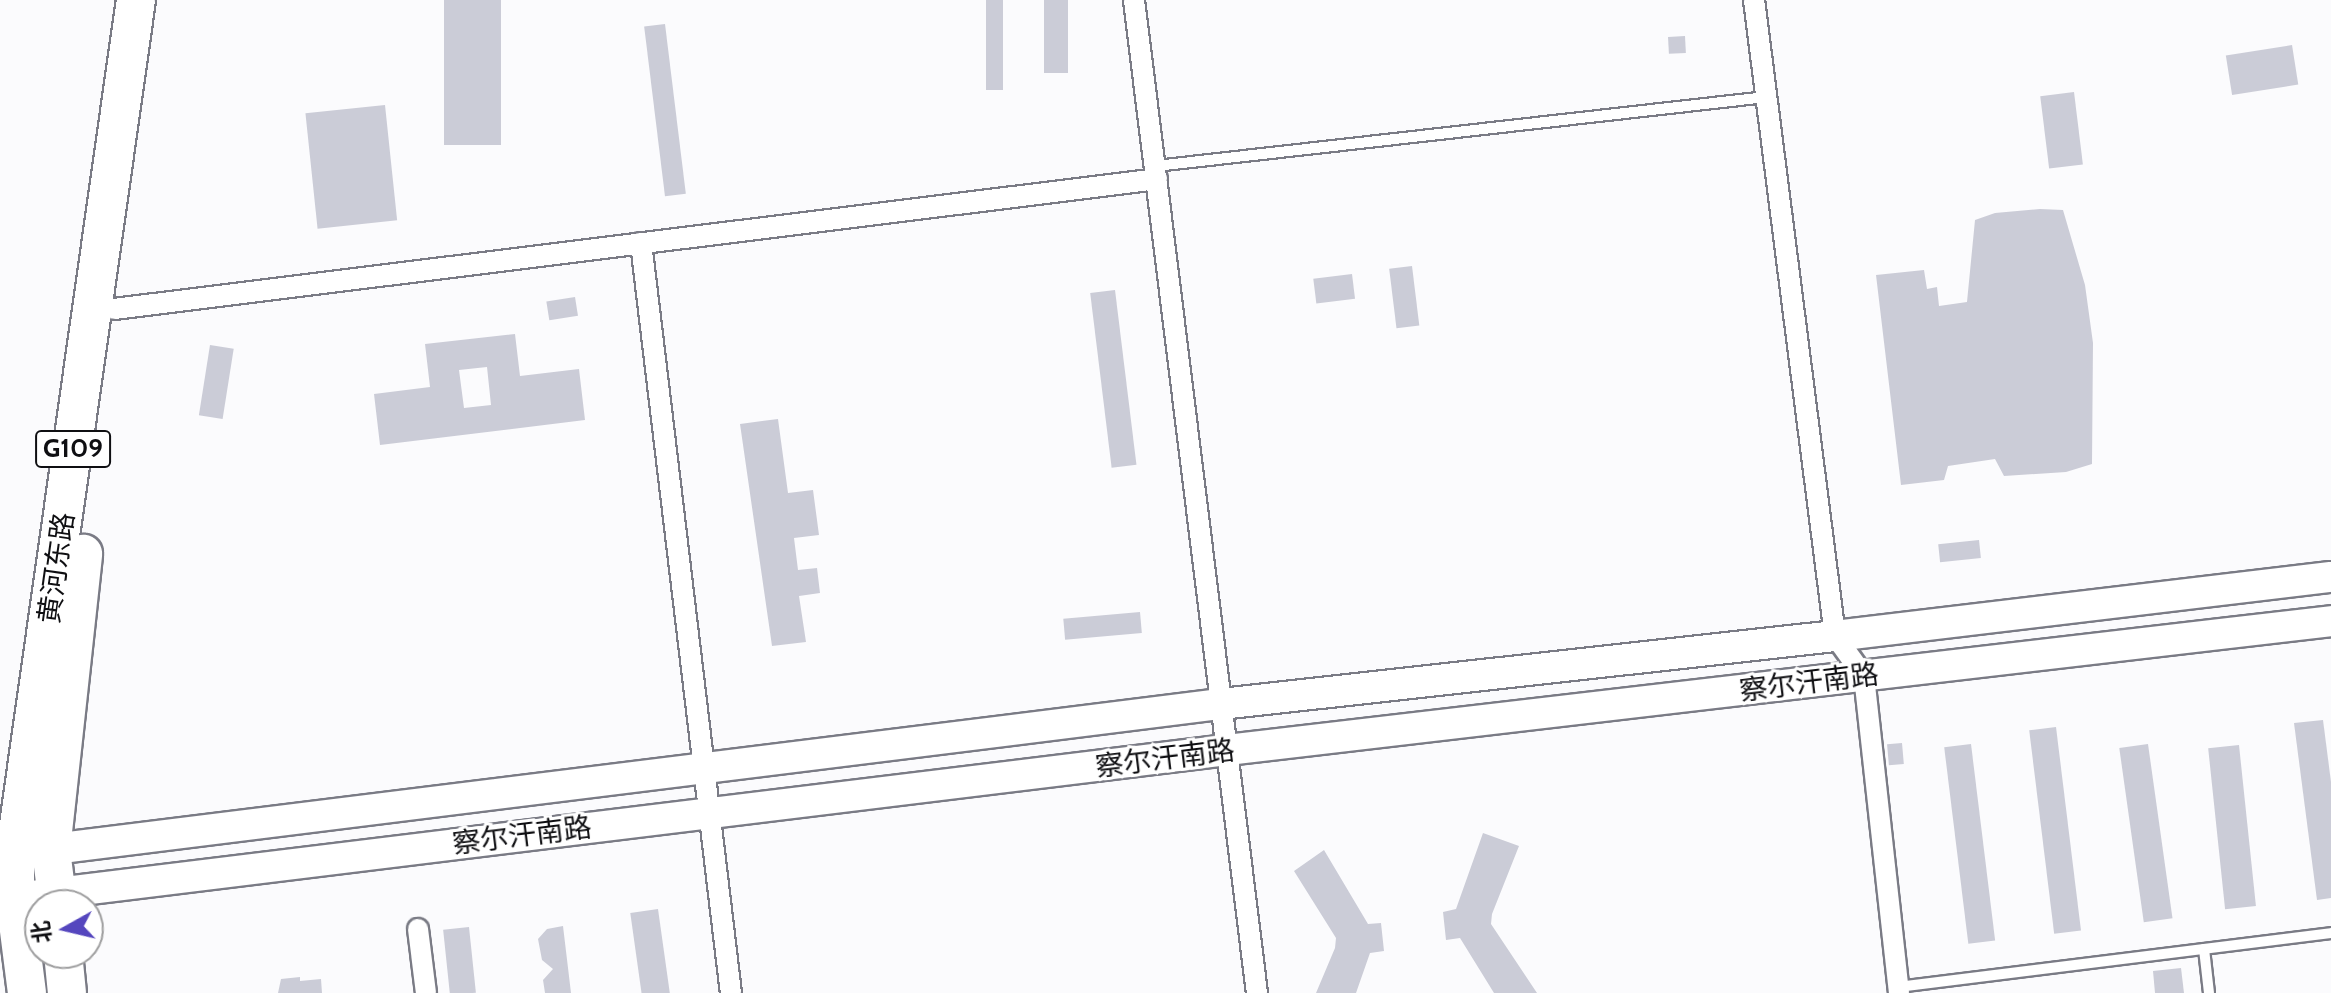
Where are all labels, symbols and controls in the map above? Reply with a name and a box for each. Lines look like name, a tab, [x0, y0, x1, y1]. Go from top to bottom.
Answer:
road number: G109	[35, 427, 111, 471]
street label: 黄河东路	[32, 510, 80, 626]
street label: 察尔汗南路	[1737, 657, 1881, 707]
street label: 察尔汗南路	[1093, 733, 1237, 783]
street label: 察尔汗南路	[450, 810, 594, 860]
north arrow	[24, 889, 104, 969]
text: 北	[27, 919, 57, 945]

